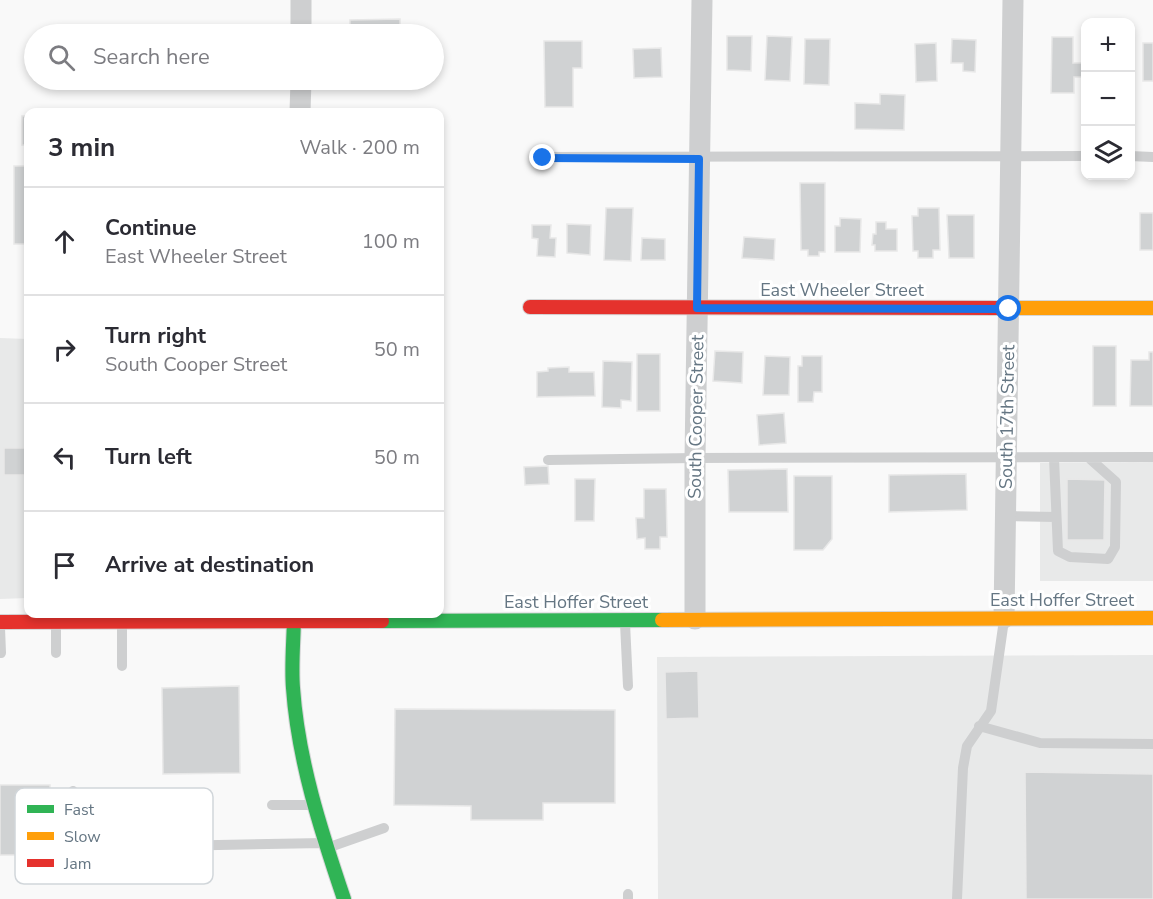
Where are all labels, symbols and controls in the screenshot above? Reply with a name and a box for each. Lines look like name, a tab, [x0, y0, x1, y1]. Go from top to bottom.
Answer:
map controls	[1081, 18, 1135, 180]
button: +	[1081, 18, 1135, 72]
search box	[24, 24, 444, 90]
icon: search	[45, 41, 78, 74]
text: Search here	[93, 42, 210, 72]
button: −	[1081, 72, 1135, 126]
button: layers	[1081, 126, 1135, 180]
text: 3 min	[48, 130, 115, 165]
text: Walk · 200 m	[300, 134, 420, 161]
route end	[529, 144, 555, 170]
text: Continue	[105, 213, 196, 243]
icon: ahead	[48, 225, 81, 258]
text: 100 m	[362, 228, 420, 255]
text: East Wheeler Street	[105, 243, 287, 270]
street label: East Wheeler Street	[760, 278, 924, 302]
route start	[995, 295, 1021, 321]
text: Turn right	[105, 321, 206, 351]
icon: right	[48, 333, 81, 366]
street label: South Cooper Street	[683, 334, 709, 499]
text: 50 m	[374, 336, 420, 363]
street label: South 17th Street	[994, 344, 1020, 489]
text: South Cooper Street	[105, 351, 287, 378]
icon: left	[48, 441, 81, 474]
text: Turn left	[105, 442, 192, 472]
text: 50 m	[374, 444, 420, 471]
icon: arrive	[48, 549, 81, 582]
text: Arrive at destination	[105, 550, 314, 580]
street label: East Hoffer Street	[990, 588, 1135, 612]
street label: East Hoffer Street	[504, 590, 649, 614]
legend	[15, 788, 213, 884]
text: Fast	[64, 799, 95, 821]
text: Slow	[64, 826, 101, 848]
text: Jam	[63, 853, 91, 875]

